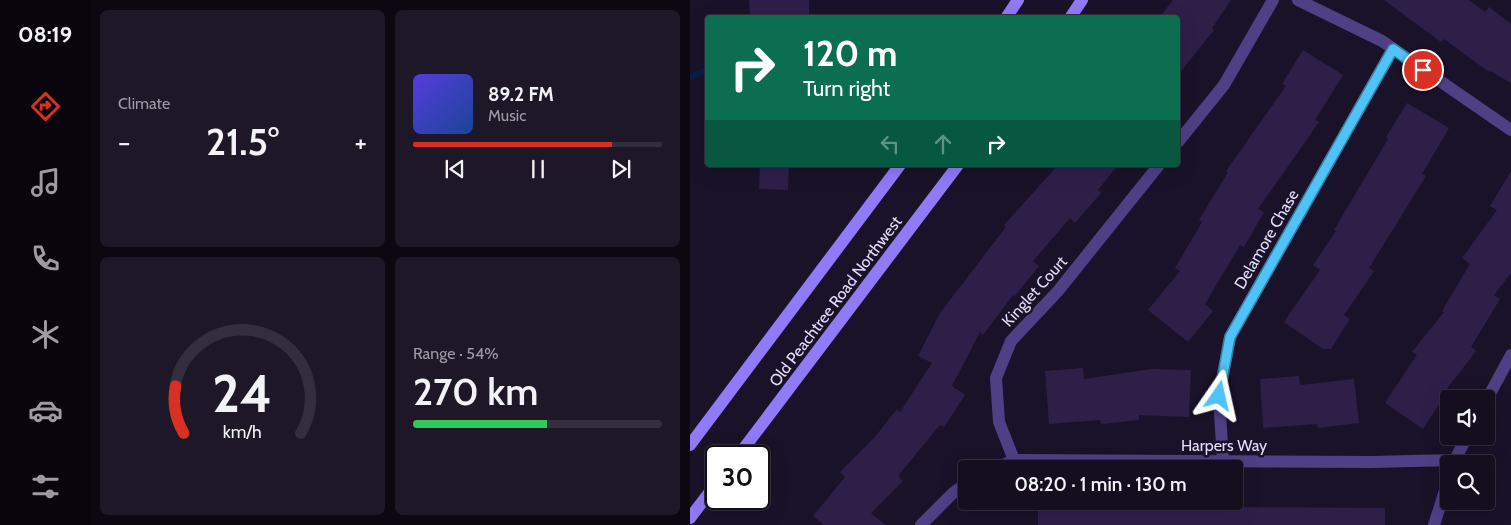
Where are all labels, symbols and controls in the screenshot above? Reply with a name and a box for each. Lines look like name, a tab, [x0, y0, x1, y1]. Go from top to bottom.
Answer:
text: 08:19	[18, 21, 72, 48]
text: 120 m	[803, 32, 897, 75]
icon: right	[720, 35, 785, 100]
pin	[1402, 49, 1444, 91]
icon: arrive	[1409, 56, 1437, 84]
text: Turn right	[803, 75, 890, 102]
text: 89.2 FM	[488, 83, 554, 106]
icon: directions	[28, 89, 63, 124]
text: Climate	[118, 94, 170, 113]
text: Music	[488, 106, 526, 125]
text: 21.5°	[206, 118, 279, 165]
text: −	[118, 125, 130, 159]
text: +	[355, 125, 367, 159]
icon: left	[876, 130, 904, 158]
icon: ahead	[929, 130, 957, 158]
icon: right	[982, 130, 1010, 158]
icon: previous	[441, 155, 469, 183]
icon: pause	[524, 155, 552, 183]
icon: next	[607, 155, 635, 183]
icon: music	[28, 165, 63, 200]
street label: Delamore Chase	[1230, 186, 1303, 292]
street label: Old Peachtree Road Northwest	[765, 212, 906, 390]
icon: phone	[28, 241, 63, 276]
street label: Kinglet Court	[998, 252, 1071, 330]
icon: climate	[28, 317, 63, 352]
text: Range · 54%	[413, 344, 499, 363]
text: 24	[213, 362, 272, 425]
text: 270 km	[413, 368, 538, 415]
position arrow	[1192, 369, 1244, 421]
map controls	[1440, 390, 1495, 510]
button: sound	[1440, 390, 1495, 445]
icon: car	[28, 393, 63, 428]
text: km/h	[223, 421, 262, 442]
street label: Harpers Way	[1181, 436, 1267, 455]
speed limit sign: 30	[705, 445, 770, 510]
button: search	[1440, 455, 1495, 510]
icon: filters	[28, 469, 63, 504]
text: 08:20 · 1 min · 130 m	[1015, 473, 1186, 496]

